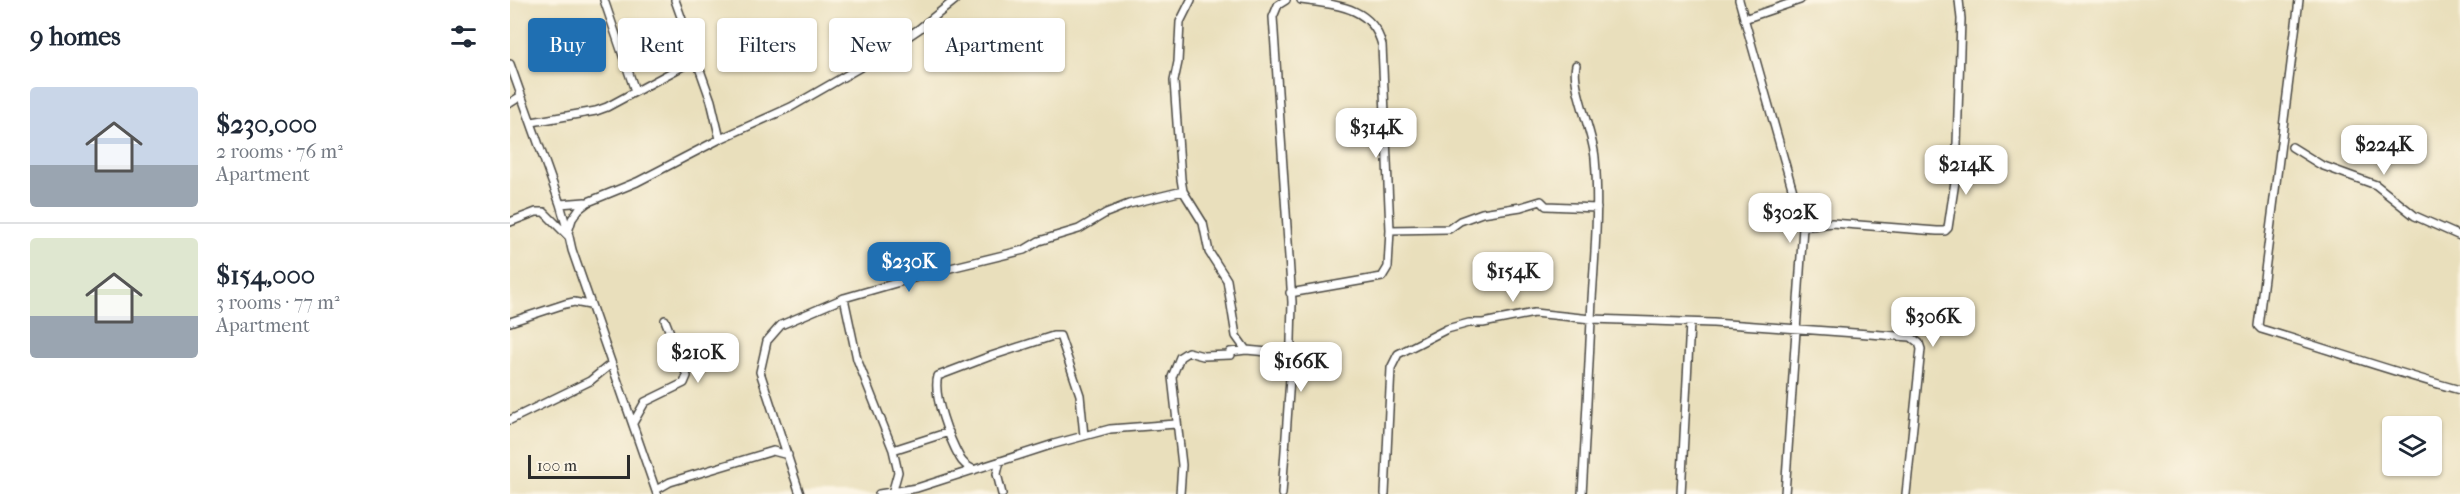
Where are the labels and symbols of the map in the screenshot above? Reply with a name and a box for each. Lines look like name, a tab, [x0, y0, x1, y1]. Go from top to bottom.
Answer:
pin: $314K	[1334, 108, 1418, 159]
pin: $224K	[2342, 125, 2426, 176]
pin: $214K	[1924, 145, 2008, 196]
pin: $302K	[1748, 193, 1832, 244]
pin: $230K	[867, 242, 951, 293]
pin: $154K	[1471, 252, 1555, 303]
pin: $306K	[1891, 297, 1975, 348]
pin: $210K	[656, 333, 740, 384]
pin: $166K	[1259, 342, 1343, 393]
scale bar	[528, 452, 630, 480]

